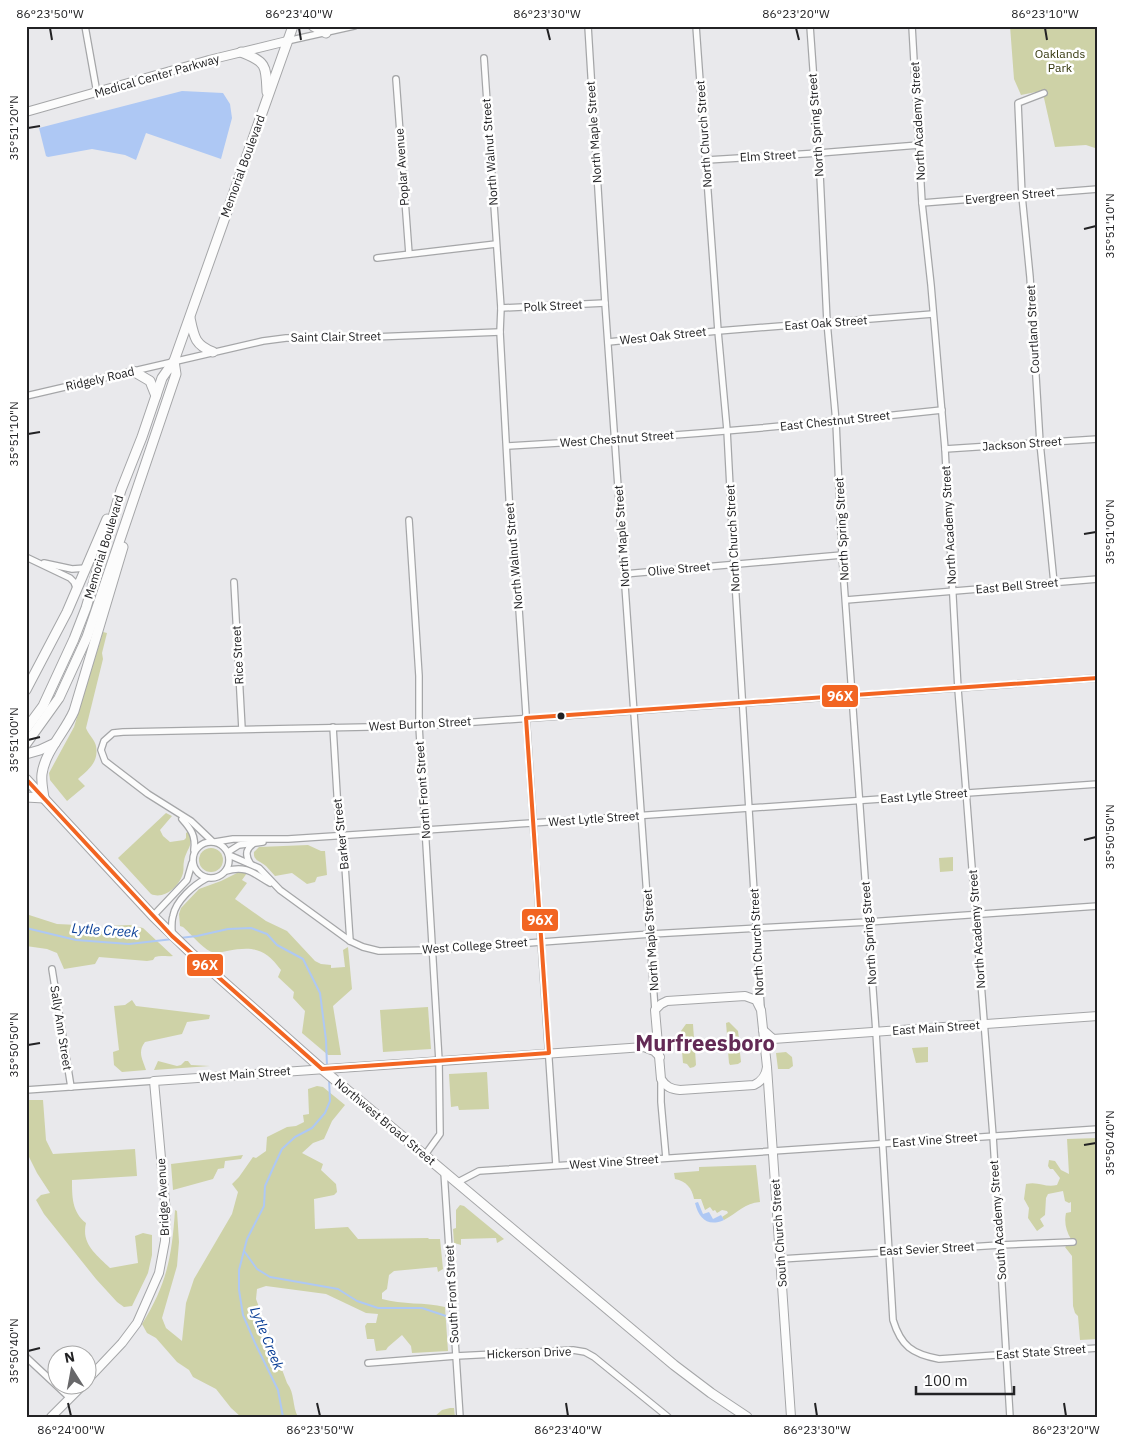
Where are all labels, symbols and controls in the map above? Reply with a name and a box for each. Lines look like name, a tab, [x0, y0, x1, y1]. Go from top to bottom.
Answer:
text: 86°23'50"W	[16, 6, 84, 21]
text: 86°23'40"W	[265, 6, 333, 21]
text: 86°23'30"W	[513, 6, 581, 21]
text: 86°23'20"W	[762, 6, 830, 21]
text: 86°23'10"W	[1011, 6, 1079, 21]
park label: Oaklands Park	[1035, 46, 1085, 75]
street label: Medical Center Parkway	[93, 50, 221, 101]
street label: North Academy Street	[907, 61, 928, 181]
street label: North Spring Street	[804, 73, 827, 177]
street label: North Church Street	[692, 80, 715, 188]
street label: North Maple Street	[582, 81, 605, 184]
text: 35°51'20"N	[6, 95, 21, 161]
street label: North Walnut Street	[478, 98, 501, 206]
street label: Memorial Boulevard	[217, 112, 268, 219]
street label: Poplar Avenue	[391, 127, 412, 206]
street label: Elm Street	[739, 147, 797, 164]
street label: Evergreen Street	[964, 184, 1055, 207]
text: 35°51'10"N	[1102, 193, 1117, 259]
street label: Courtland Street	[1023, 284, 1042, 374]
street label: Polk Street	[523, 296, 583, 315]
street label: East Oak Street	[784, 312, 868, 333]
street label: West Oak Street	[619, 324, 707, 348]
street label: Saint Clair Street	[291, 328, 381, 345]
street label: Ridgely Road	[64, 363, 136, 394]
text: 35°51'10"N	[6, 401, 21, 467]
street label: East Chestnut Street	[779, 407, 891, 434]
street label: West Chestnut Street	[559, 427, 675, 450]
street label: Jackson Street	[982, 433, 1062, 454]
street label: North Academy Street	[938, 465, 959, 585]
street label: North Spring Street	[831, 477, 852, 581]
street label: North Church Street	[722, 484, 743, 592]
street label: North Maple Street	[610, 485, 633, 588]
street label: Memorial Boulevard	[81, 493, 126, 601]
text: 35°51'00"N	[1102, 499, 1117, 565]
street label: North Walnut Street	[501, 502, 526, 610]
street label: Olive Street	[647, 558, 711, 579]
street label: East Bell Street	[975, 574, 1059, 597]
street label: Rice Street	[228, 625, 247, 685]
line badge: 96X	[821, 684, 859, 708]
text: 96X	[827, 687, 854, 705]
text: 35°51'00"N	[6, 707, 21, 773]
unlabelled marker	[556, 711, 566, 721]
street label: West Burton Street	[368, 713, 472, 734]
street label: North Front Street	[412, 741, 433, 839]
street label: East Lytle Street	[880, 785, 968, 806]
street label: Barker Street	[329, 798, 352, 870]
text: 35°50'50"N	[1102, 804, 1117, 870]
street label: West Lytle Street	[548, 808, 640, 829]
street label: North Academy Street	[965, 869, 988, 989]
street label: North Spring Street	[857, 881, 880, 985]
street label: North Church Street	[746, 888, 767, 996]
street label: North Maple Street	[639, 889, 662, 992]
line badge: 96X	[521, 908, 559, 932]
text: 96X	[527, 911, 554, 929]
water label: Lytle Creek	[71, 919, 140, 941]
street label: West College Street	[422, 934, 528, 957]
line badge: 96X	[186, 953, 224, 977]
text: 96X	[192, 956, 219, 974]
street label: Sally Ann Street	[47, 984, 76, 1071]
text: 35°50'50"N	[6, 1012, 21, 1078]
street label: East Main Street	[892, 1017, 980, 1038]
district label: Murfreesboro	[635, 1028, 775, 1057]
street label: West Main Street	[199, 1063, 291, 1084]
street label: Northwest Broad Street	[332, 1075, 439, 1168]
text: 35°50'40"N	[1102, 1110, 1117, 1176]
street label: East Vine Street	[892, 1129, 978, 1150]
street label: West Vine Street	[569, 1151, 659, 1172]
street label: Bridge Avenue	[153, 1157, 172, 1236]
street label: South Academy Street	[986, 1160, 1009, 1280]
street label: South Church Street	[767, 1178, 790, 1288]
street label: East Sevier Street	[879, 1239, 975, 1258]
street label: South Front Street	[441, 1244, 462, 1344]
water label: Lytle Creek	[246, 1304, 288, 1373]
text: 35°50'40"N	[6, 1318, 21, 1384]
street label: East State Street	[995, 1341, 1087, 1362]
street label: Hickerson Drive	[486, 1344, 572, 1361]
north arrow	[48, 1346, 98, 1396]
text: N	[63, 1347, 76, 1367]
scale bar	[916, 1363, 1014, 1395]
text: 100 m	[924, 1371, 968, 1390]
text: 86°24'00"W	[37, 1422, 105, 1437]
text: 86°23'50"W	[286, 1422, 354, 1437]
text: 86°23'40"W	[534, 1422, 602, 1437]
text: 86°23'30"W	[783, 1422, 851, 1437]
text: 86°23'20"W	[1032, 1422, 1100, 1437]

